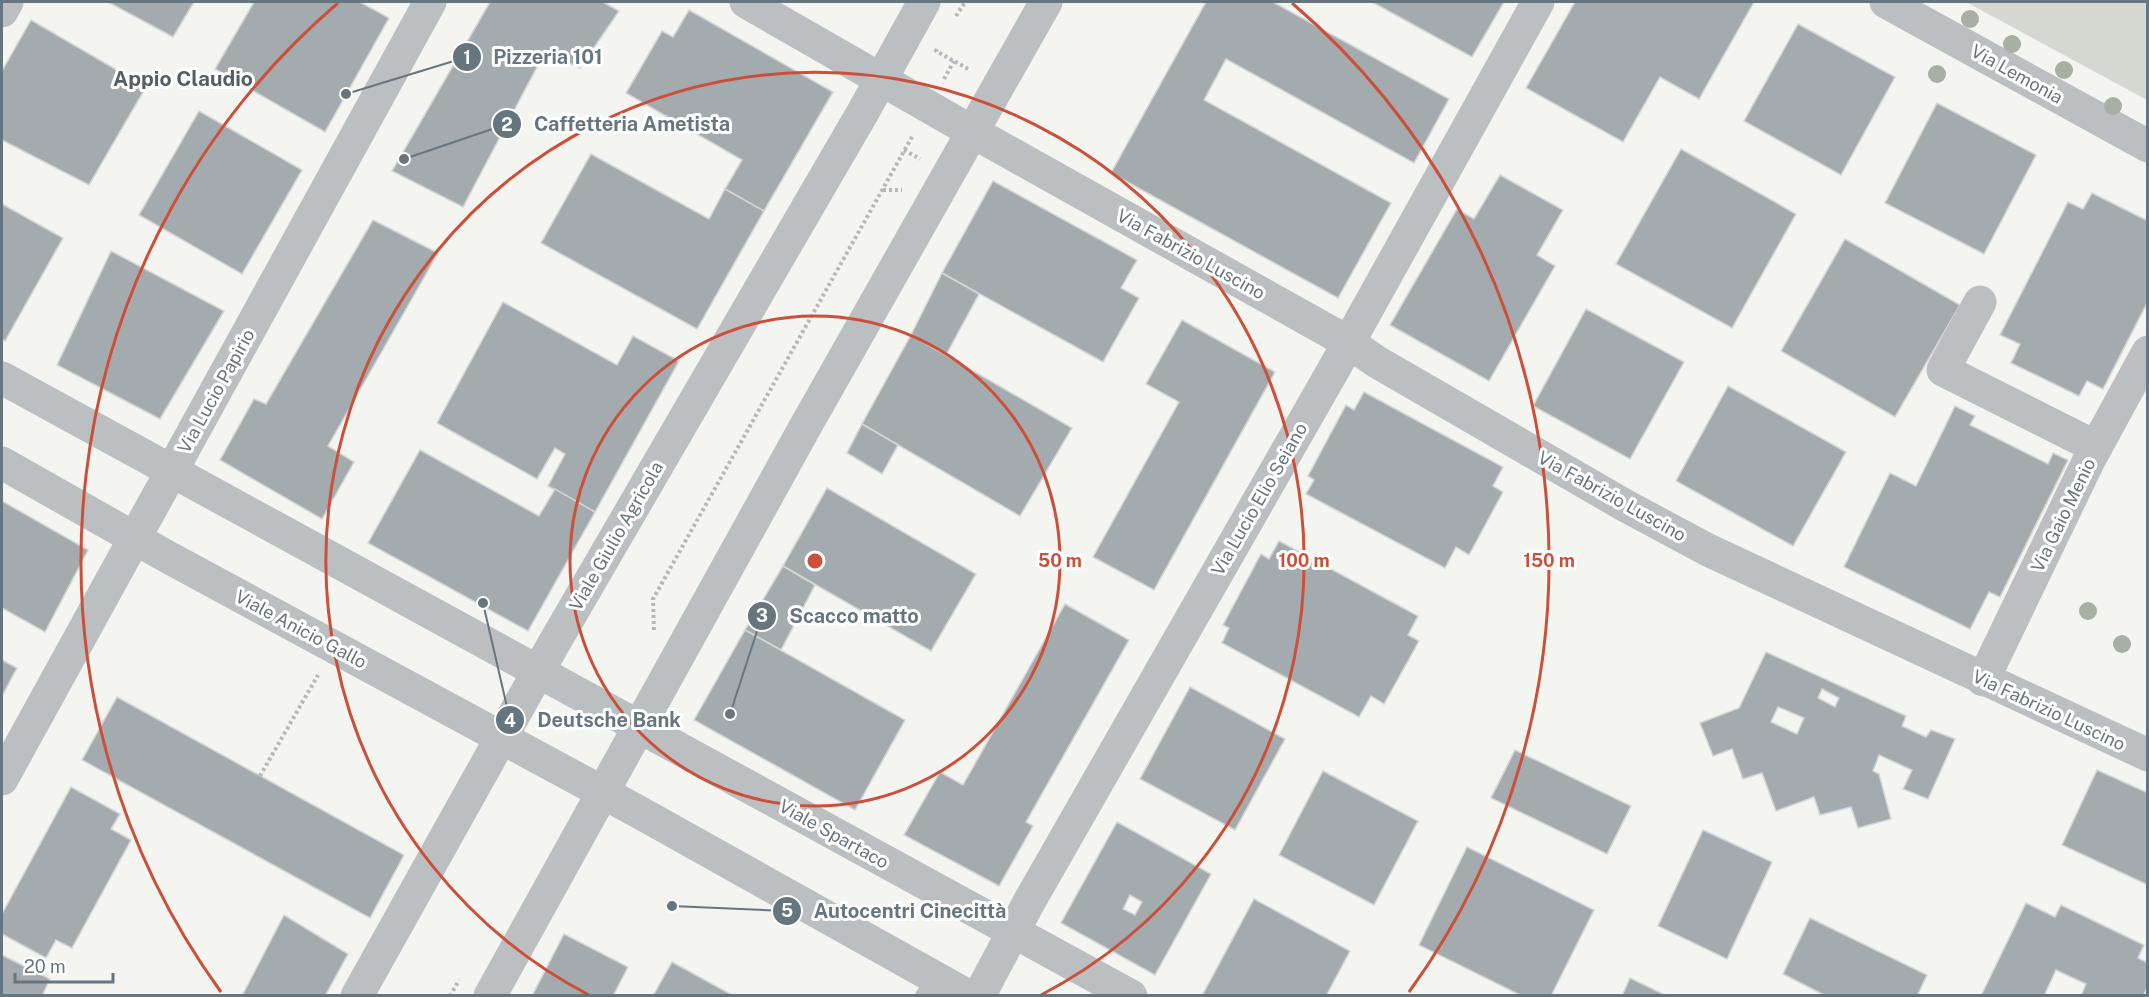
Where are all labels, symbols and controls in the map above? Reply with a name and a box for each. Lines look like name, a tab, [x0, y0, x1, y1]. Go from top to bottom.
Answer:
callout: Pizzeria 101	[452, 38, 615, 76]
street label: Via Lemonia	[1967, 40, 2067, 108]
text: Pizzeria 101	[493, 45, 603, 69]
text: 1	[463, 47, 471, 68]
district label: Appio Claudio	[113, 66, 253, 91]
callout: Caffetteria Ametista	[492, 105, 742, 143]
text: Caffetteria Ametista	[534, 112, 730, 136]
text: 2	[501, 114, 513, 135]
street label: Via Fabrizio Luscino	[1113, 205, 1269, 303]
street label: Via Lucio Papirio	[173, 325, 259, 457]
street label: Via Lucio Elio Seiano	[1207, 419, 1311, 579]
street label: Via Fabrizio Luscino	[1534, 447, 1690, 545]
street label: Via Gaio Menio	[2026, 455, 2100, 575]
street label: Viale Giulio Agricola	[565, 458, 667, 614]
text: 50 m	[1038, 550, 1082, 571]
text: 100 m	[1278, 550, 1330, 571]
text: 150 m	[1523, 550, 1575, 571]
centre of rings	[805, 551, 825, 571]
street label: Viale Anicio Gallo	[232, 586, 370, 672]
callout: Scacco matto	[747, 597, 931, 635]
text: Scacco matto	[789, 604, 919, 628]
text: 3	[756, 605, 768, 626]
street label: Via Fabrizio Luscino	[1969, 665, 2129, 755]
callout: Deutsche Bank	[495, 701, 693, 739]
text: Deutsche Bank	[537, 708, 681, 732]
text: 4	[504, 710, 516, 731]
street label: Viale Spartaco	[775, 795, 893, 873]
callout: Autocentri Cinecittà	[772, 892, 1018, 930]
text: Autocentri Cinecittà	[814, 899, 1006, 923]
text: 5	[781, 900, 793, 921]
scale bar	[15, 946, 112, 984]
text: 20 m	[24, 956, 66, 977]

